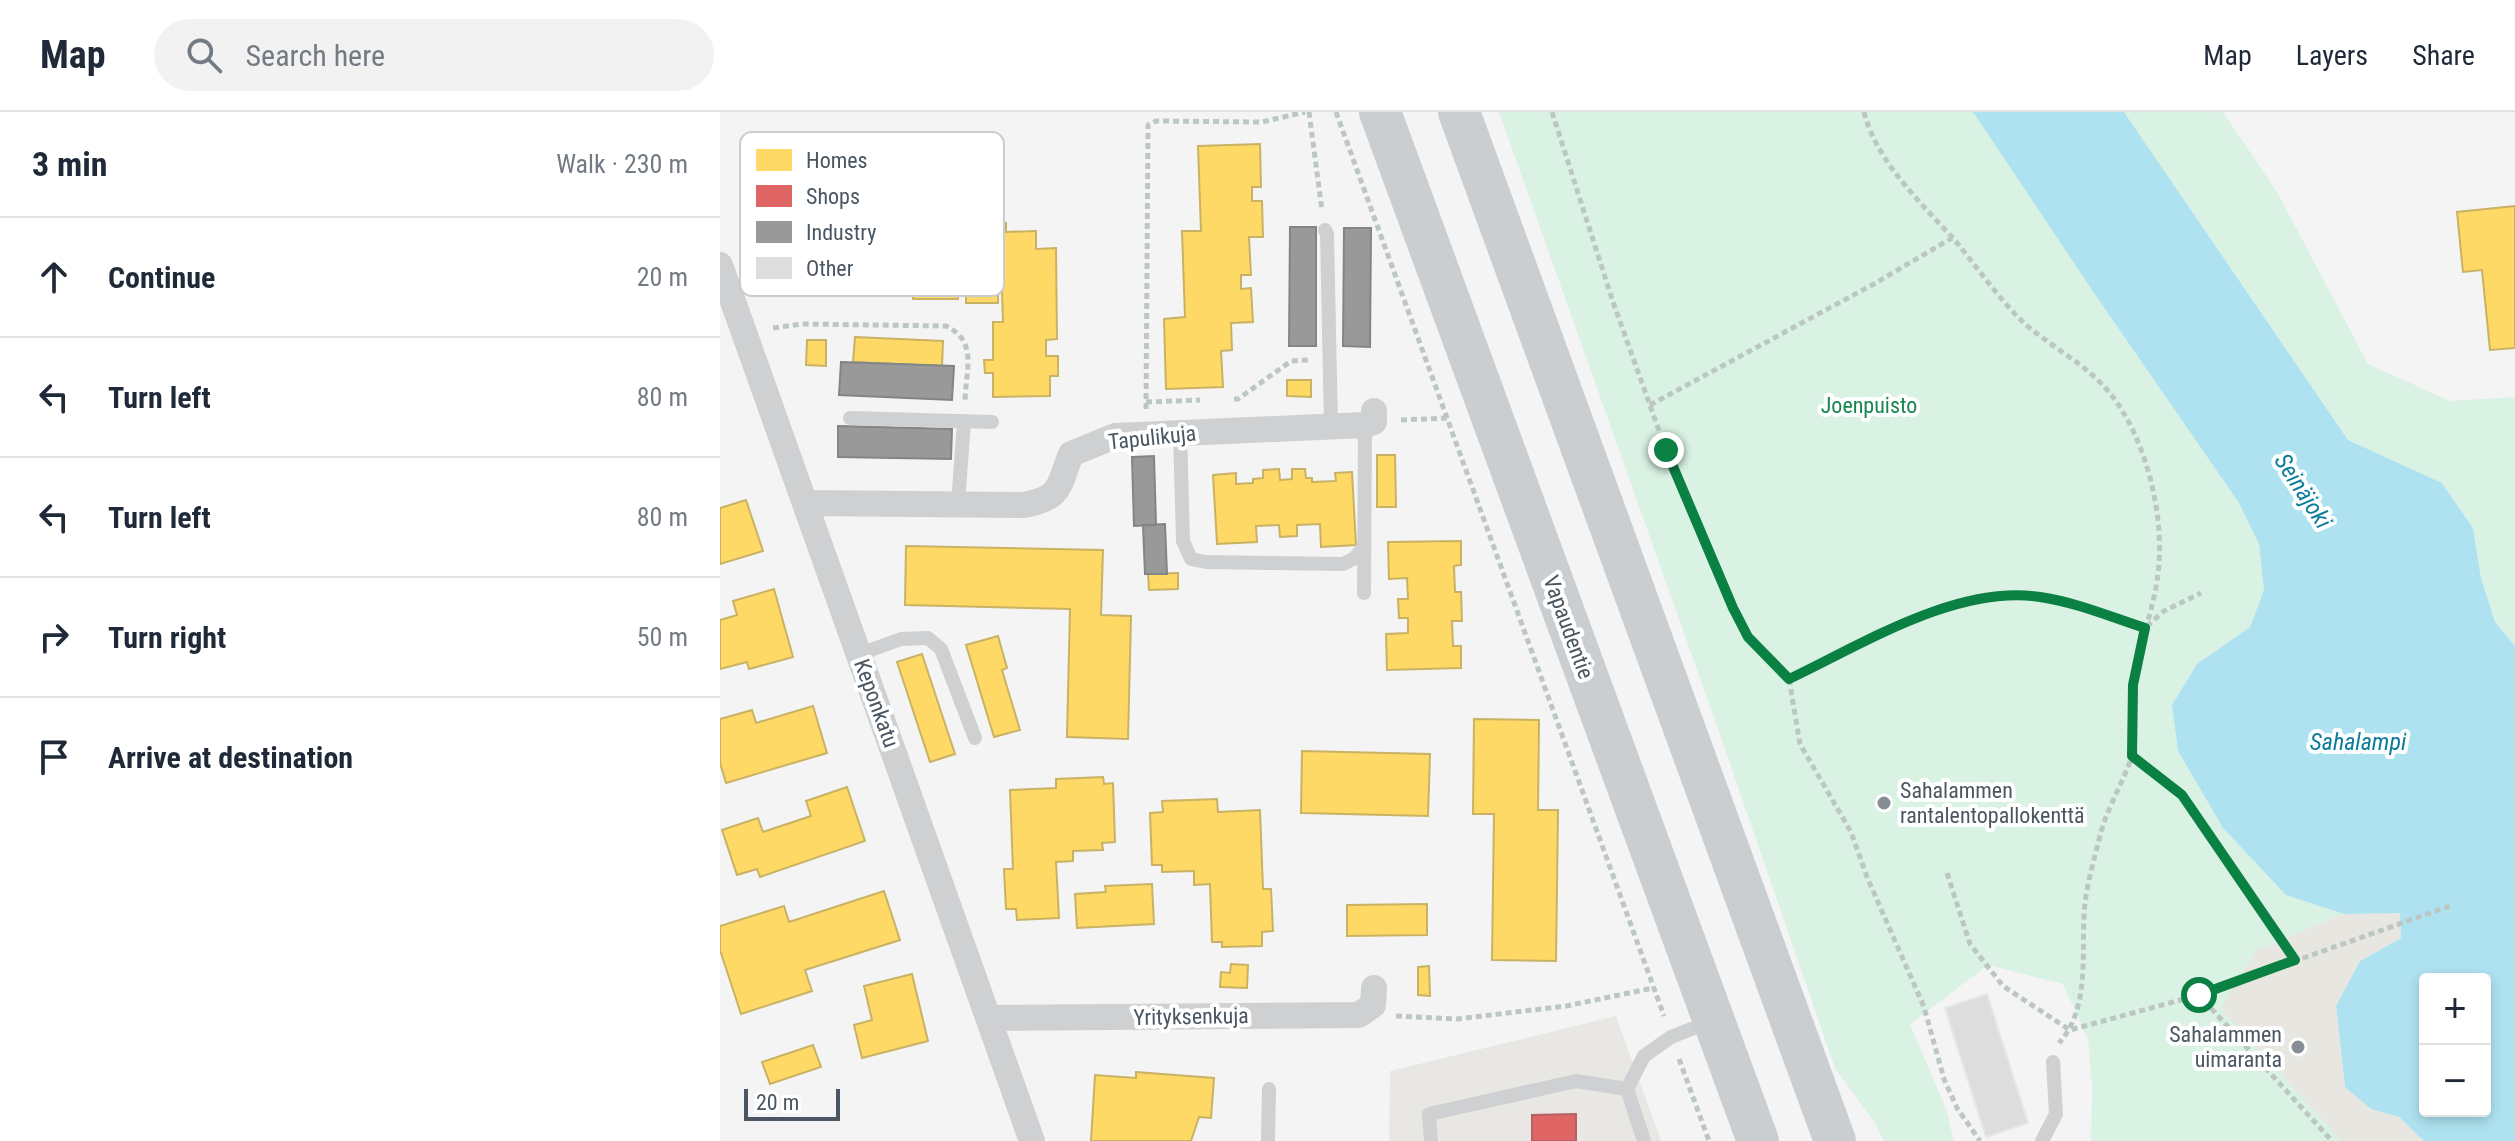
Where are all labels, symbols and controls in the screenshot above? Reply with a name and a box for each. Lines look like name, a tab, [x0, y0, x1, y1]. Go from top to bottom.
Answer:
search box	[154, 19, 714, 91]
text: Map	[40, 33, 106, 77]
icon: search	[182, 33, 226, 77]
text: Search here	[246, 38, 385, 73]
text: Map	[2203, 39, 2252, 72]
text: Layers	[2296, 39, 2368, 72]
text: Share	[2412, 39, 2475, 72]
legend	[740, 132, 1004, 296]
text: 3 min	[32, 144, 108, 184]
text: Homes	[806, 148, 868, 173]
text: Walk · 230 m	[556, 149, 688, 179]
text: Shops	[806, 184, 860, 209]
text: Industry	[806, 220, 876, 245]
icon: ahead	[32, 255, 76, 299]
text: Other	[806, 256, 854, 281]
text: Continue	[108, 260, 215, 295]
text: 20 m	[637, 262, 688, 292]
icon: left	[32, 375, 76, 419]
text: Turn left	[108, 380, 211, 415]
text: 80 m	[637, 382, 688, 412]
park label: Joenpuisto	[1821, 393, 1917, 418]
street label: Tapulikuja	[1107, 420, 1197, 455]
route end	[1648, 432, 1684, 468]
water label: Seinäjoki	[2269, 448, 2338, 534]
icon: left	[32, 495, 76, 539]
text: Turn left	[108, 500, 211, 535]
text: 80 m	[637, 502, 688, 532]
street label: Vapaudentie	[1538, 572, 1599, 682]
icon: right	[32, 615, 76, 659]
text: Turn right	[108, 620, 226, 655]
text: 50 m	[637, 622, 688, 652]
street label: Keponkatu	[849, 656, 904, 751]
water label: Sahalampi	[2310, 728, 2407, 756]
icon: arrive	[32, 735, 76, 779]
text: Arrive at destination	[108, 740, 353, 775]
place label: Sahalammen rantalentopallokenttä	[1900, 778, 2085, 828]
marker: Sahalammen rantalentopallokenttä	[1875, 794, 1893, 812]
map controls	[2419, 973, 2491, 1117]
button: +	[2419, 973, 2491, 1045]
route start	[2181, 977, 2217, 1013]
street label: Yrityksenkuja	[1133, 1003, 1249, 1030]
place label: Sahalammen uimaranta	[2169, 1022, 2282, 1072]
marker: Sahalammen uimaranta	[2289, 1038, 2307, 1056]
button: −	[2419, 1045, 2491, 1117]
scale bar	[744, 1085, 840, 1121]
text: 20 m	[756, 1090, 799, 1115]

